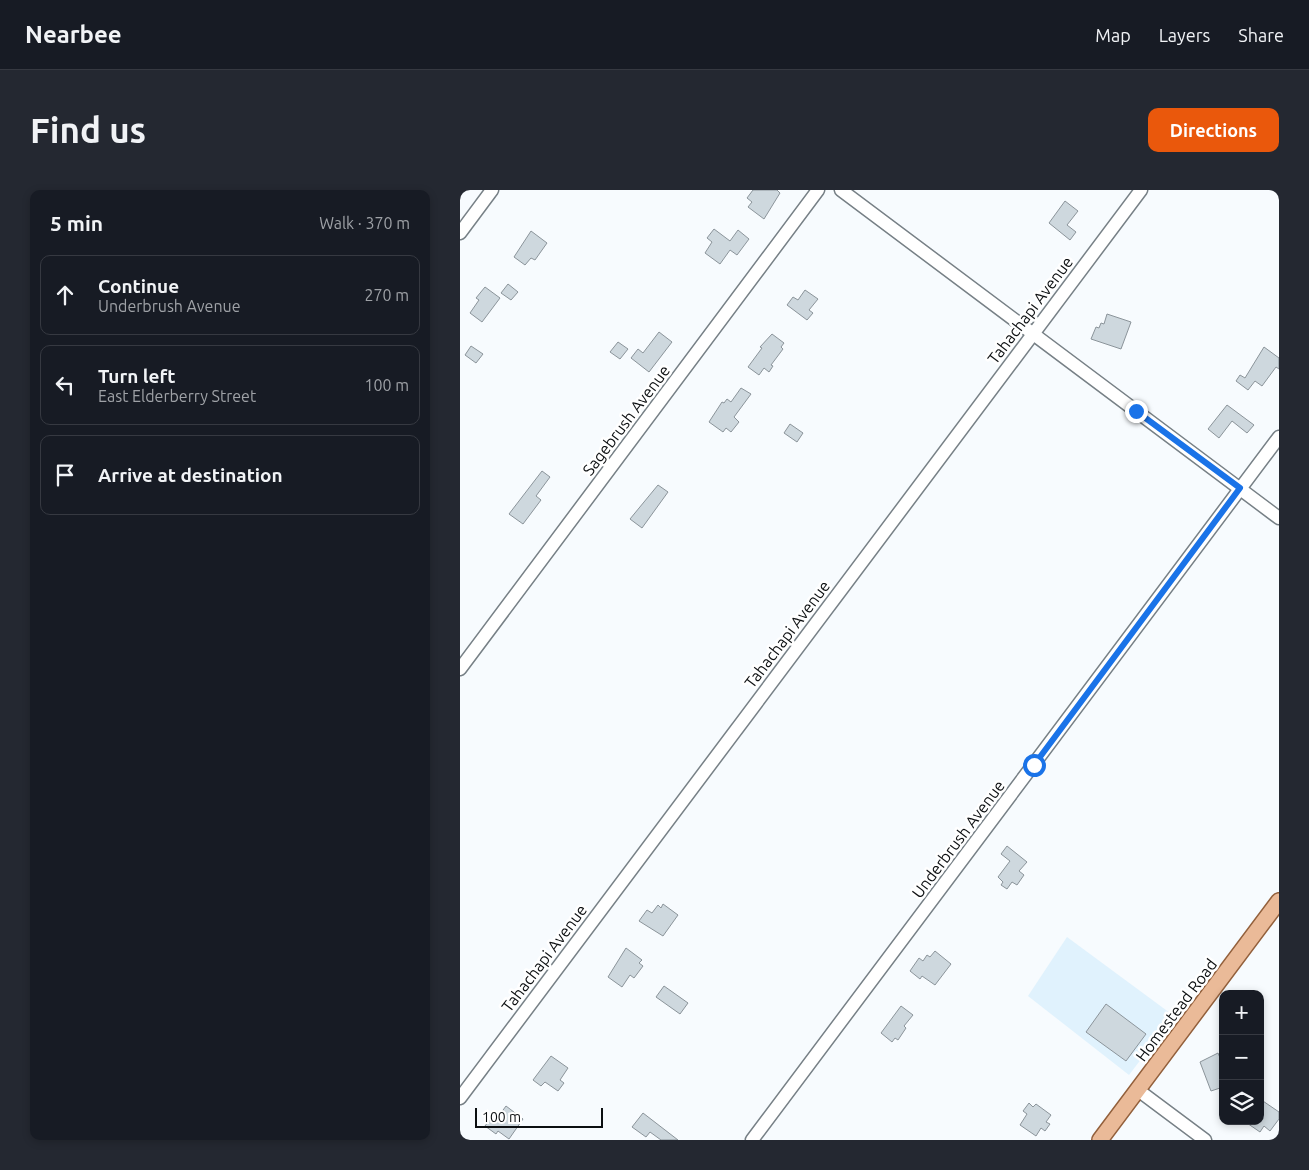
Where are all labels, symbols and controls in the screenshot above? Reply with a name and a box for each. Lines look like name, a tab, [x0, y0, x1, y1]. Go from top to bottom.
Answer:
text: Nearbee	[25, 21, 122, 48]
text: Map	[1095, 25, 1131, 45]
text: Layers	[1159, 25, 1210, 45]
text: Share	[1238, 25, 1284, 45]
button: Directions	[1148, 108, 1279, 152]
text: Find us	[30, 110, 146, 150]
text: 5 min	[50, 211, 103, 235]
text: Walk · 370 m	[319, 214, 410, 232]
street label: Tahachapi Avenue	[984, 253, 1076, 367]
text: Continue	[98, 275, 179, 297]
icon: ahead	[51, 281, 79, 309]
text: 270 m	[364, 286, 409, 304]
text: Underbrush Avenue	[98, 297, 241, 315]
street label: Sagebrush Avenue	[579, 362, 673, 478]
text: Turn left	[98, 365, 176, 387]
icon: left	[51, 371, 79, 399]
text: 100 m	[364, 376, 409, 394]
text: East Elderberry Street	[98, 387, 256, 405]
route end	[1125, 400, 1148, 423]
icon: arrive	[51, 461, 79, 489]
text: Arrive at destination	[98, 464, 283, 486]
street label: Tahachapi Avenue	[741, 577, 833, 691]
route start	[1023, 754, 1046, 777]
street label: Underbrush Avenue	[908, 777, 1008, 901]
street label: Tahachapi Avenue	[498, 901, 590, 1015]
street label: Homestead Road	[1132, 955, 1220, 1065]
map controls	[1219, 990, 1264, 1125]
button: +	[1219, 990, 1264, 1035]
button: −	[1219, 1035, 1264, 1080]
button: layers	[1219, 1080, 1264, 1125]
scale bar	[475, 1105, 602, 1128]
text: 100 m	[482, 1109, 521, 1125]

